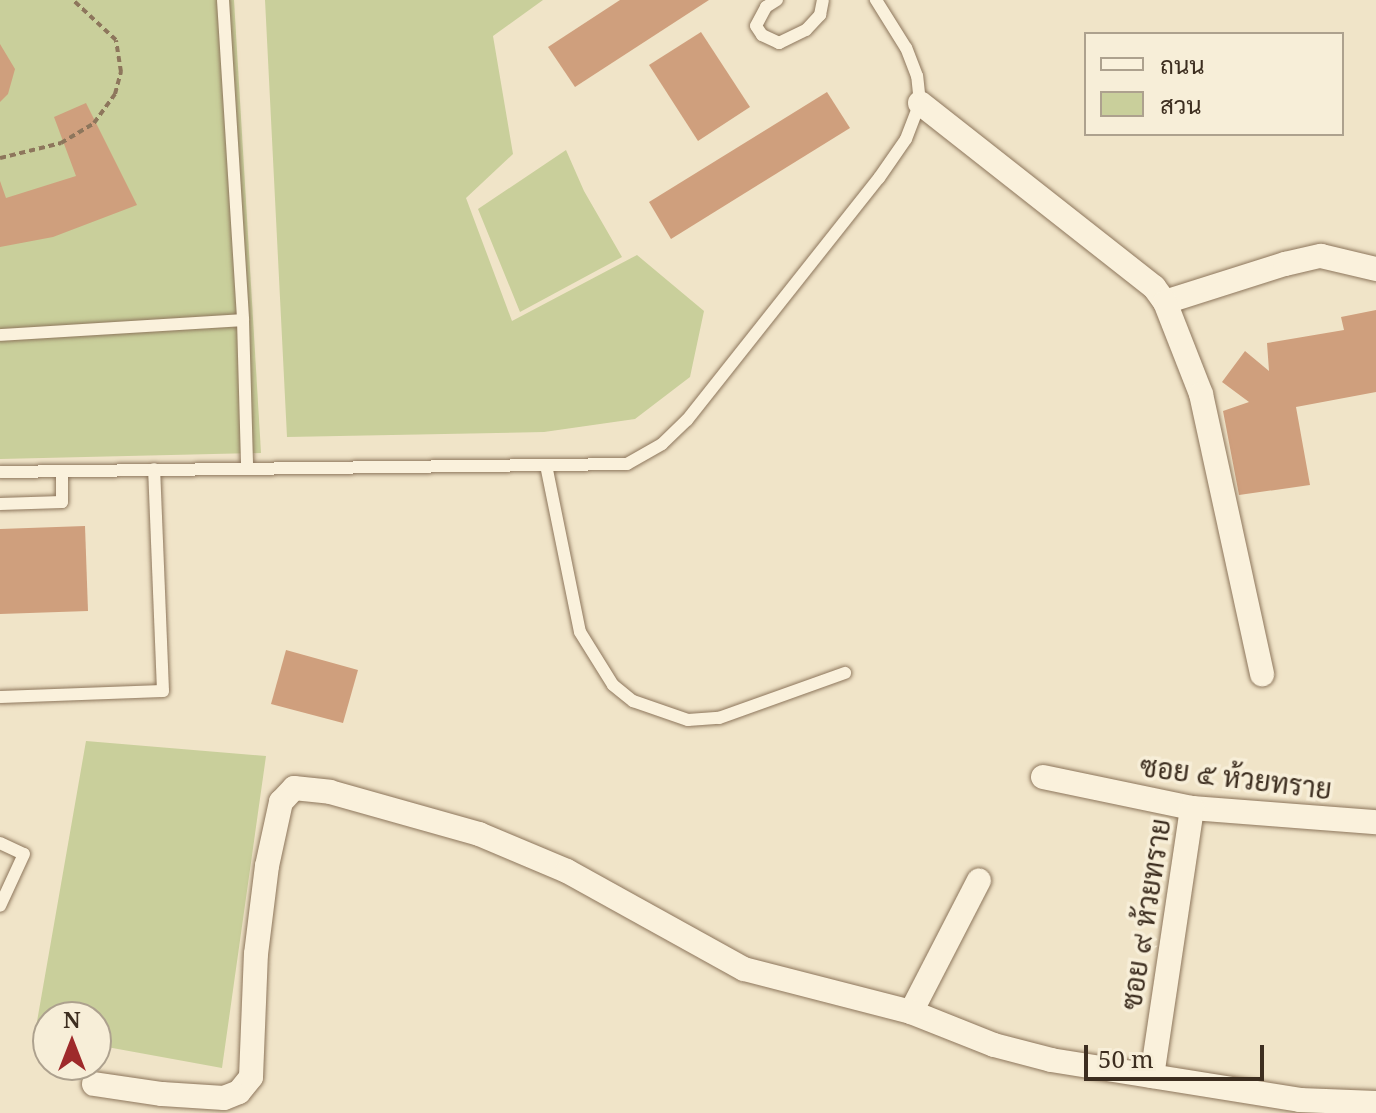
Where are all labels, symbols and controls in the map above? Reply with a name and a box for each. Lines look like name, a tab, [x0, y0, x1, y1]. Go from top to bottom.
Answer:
legend	[1084, 32, 1344, 136]
text: ถนน	[1160, 48, 1205, 81]
text: สวน	[1160, 88, 1202, 121]
street label: ซอย ๕ ห้วยทราย	[1138, 749, 1334, 805]
street label: ซอย ๙ ห้วยทราย	[1113, 816, 1177, 1012]
north arrow	[32, 1001, 112, 1081]
text: N	[63, 1004, 81, 1034]
scale bar	[1088, 1029, 1268, 1079]
text: 50 m	[1098, 1042, 1154, 1075]

